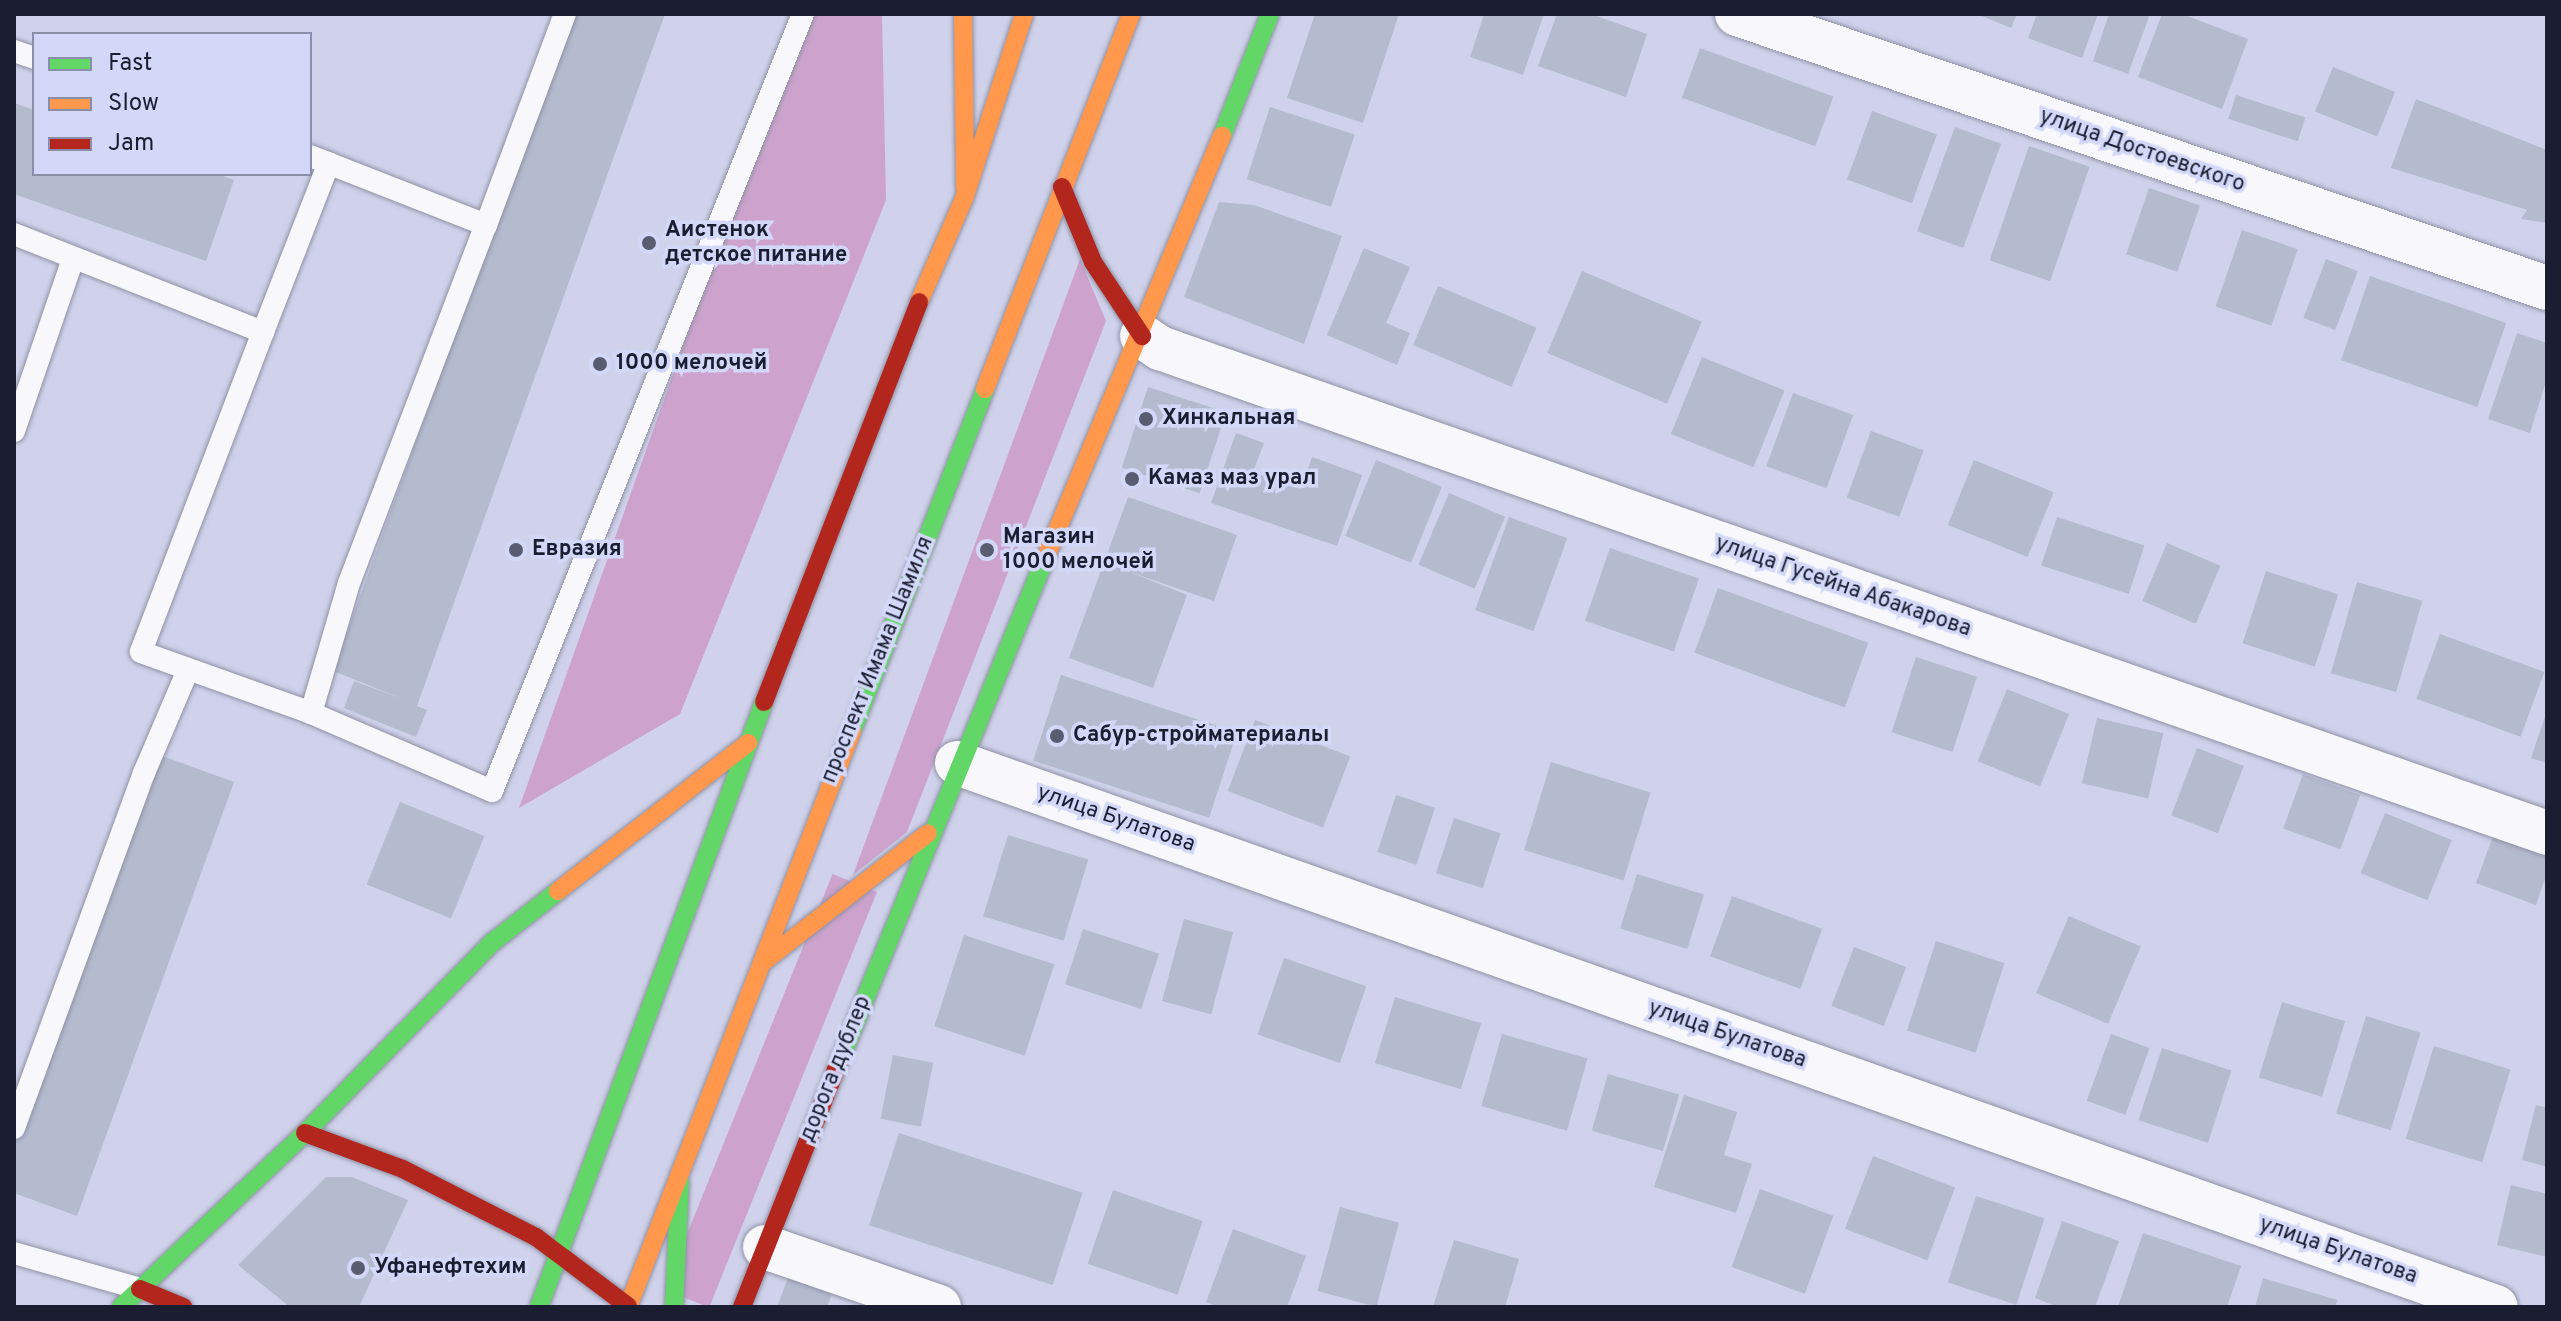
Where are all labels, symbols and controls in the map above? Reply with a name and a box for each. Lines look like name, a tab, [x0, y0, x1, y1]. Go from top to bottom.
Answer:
legend	[32, 32, 312, 176]
text: Fast	[108, 49, 152, 79]
text: Slow	[108, 89, 159, 119]
street label: улица Достоевского	[2036, 103, 2248, 199]
text: Jam	[108, 129, 154, 159]
place label: Аистенок детское питание	[665, 217, 847, 268]
marker: Аистенок детское питание	[640, 234, 658, 252]
place label: 1000 мелочей	[616, 351, 767, 377]
marker: 1000 мелочей	[591, 355, 609, 373]
place label: Хинкальная	[1162, 406, 1295, 432]
marker: Хинкальная	[1137, 410, 1155, 428]
place label: Камаз маз урал	[1148, 466, 1316, 492]
marker: Камаз маз урал	[1123, 470, 1141, 488]
place label: Магазин 1000 мелочей	[1003, 524, 1154, 576]
street label: улица Гусейна Абакарова	[1711, 531, 1975, 643]
street label: проспект Имама Шамиля	[816, 533, 940, 787]
place label: Евразия	[532, 537, 622, 563]
marker: Евразия	[507, 541, 525, 559]
marker: Магазин 1000 мелочей	[978, 541, 996, 559]
place label: Сабур-стройматериалы	[1073, 723, 1329, 749]
marker: Сабур-стройматериалы	[1048, 727, 1066, 745]
street label: улица Булатова	[1034, 780, 1198, 858]
street label: дорога дублер	[795, 992, 877, 1146]
street label: улица Булатова	[1645, 996, 1809, 1074]
street label: улица Булатова	[2256, 1212, 2420, 1290]
place label: Уфанефтехим	[374, 1255, 527, 1281]
marker: Уфанефтехим	[349, 1259, 367, 1277]

